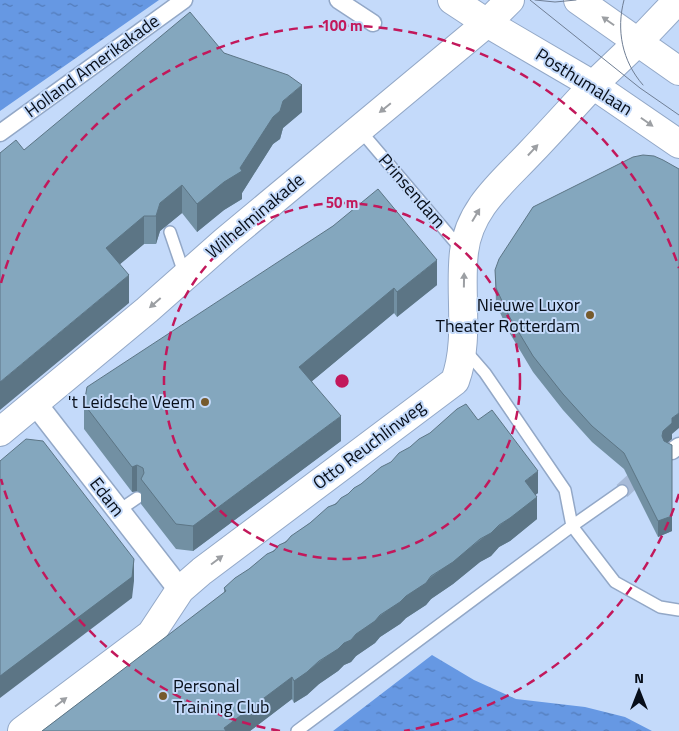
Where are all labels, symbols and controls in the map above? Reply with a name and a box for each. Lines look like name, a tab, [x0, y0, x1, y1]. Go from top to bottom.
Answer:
street label: Holland Amerikakade	[19, 7, 165, 124]
text: 100 m	[321, 14, 363, 37]
one-way arrow	[601, 16, 615, 26]
street label: Posthumalaan	[530, 41, 638, 122]
one-way arrow	[379, 103, 392, 114]
one-way arrow	[641, 117, 654, 127]
one-way arrow	[527, 145, 539, 157]
street label: Prinsendam	[372, 147, 452, 234]
street label: Wilhelminakade	[200, 166, 310, 265]
text: 50 m	[326, 191, 358, 214]
one-way arrow	[472, 208, 481, 221]
one-way arrow	[460, 272, 468, 288]
place label: Nieuwe Luxor Theater Rotterdam	[435, 291, 580, 339]
one-way arrow	[148, 297, 161, 308]
marker: Nieuwe Luxor Theater Rotterdam	[584, 309, 596, 321]
centre of rings	[333, 372, 351, 390]
place label: 't Leidsche Veem	[68, 388, 195, 415]
street label: Otto Reuchlinweg	[307, 393, 431, 496]
marker: 't Leidsche Veem	[199, 396, 211, 408]
street label: Edam	[83, 471, 131, 522]
one-way arrow	[210, 555, 224, 565]
north arrow	[614, 666, 664, 716]
text: N	[634, 667, 644, 688]
place label: Personal Training Club	[173, 672, 270, 720]
marker: Personal Training Club	[157, 690, 169, 702]
one-way arrow	[54, 697, 68, 707]

